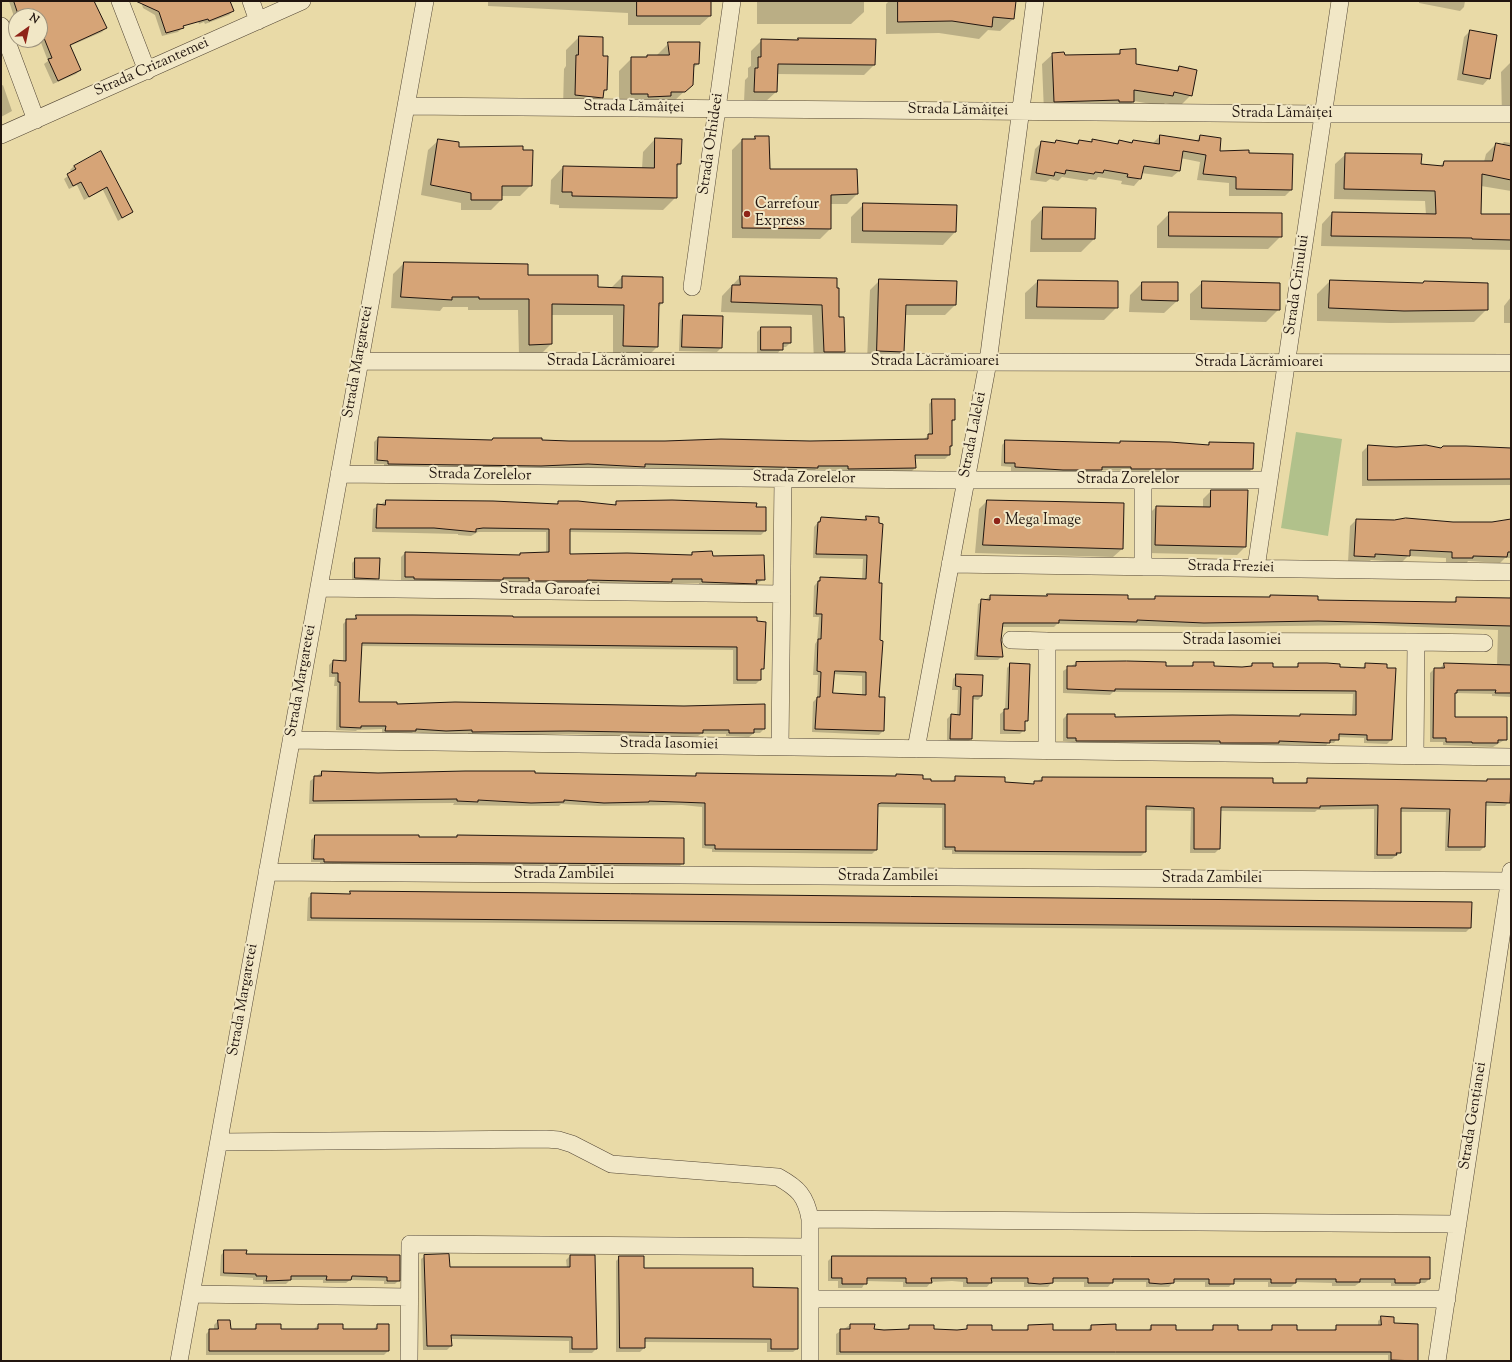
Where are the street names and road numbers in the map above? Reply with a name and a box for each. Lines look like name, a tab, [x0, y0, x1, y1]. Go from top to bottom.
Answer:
street label: Strada Crizantemei	[92, 35, 212, 101]
street label: Strada Orhideei	[696, 92, 728, 196]
street label: Strada Lămâiței	[583, 98, 685, 118]
street label: Strada Lămâiței	[907, 101, 1009, 121]
street label: Strada Lămâiței	[1232, 105, 1332, 123]
street label: Strada Crinului	[1282, 234, 1314, 336]
street label: Strada Margaretei	[340, 304, 378, 420]
street label: Strada Lăcrămioarei	[547, 353, 675, 371]
street label: Strada Lăcrămioarei	[871, 353, 999, 371]
street label: Strada Lăcrămioarei	[1195, 354, 1323, 372]
street label: Strada Lalelei	[957, 390, 991, 480]
street label: Strada Zorelelor	[428, 466, 532, 486]
street label: Strada Zorelelor	[752, 469, 856, 489]
street label: Strada Zorelelor	[1077, 471, 1179, 489]
street label: Strada Freziei	[1187, 558, 1275, 578]
street label: Strada Garoafei	[499, 581, 601, 601]
street label: Strada Margaretei	[283, 623, 321, 739]
street label: Strada Iasomiei	[1183, 632, 1281, 650]
street label: Strada Iasomiei	[619, 735, 719, 755]
street label: Strada Zambilei	[514, 866, 614, 884]
street label: Strada Zambilei	[838, 868, 938, 886]
street label: Strada Zambilei	[1162, 870, 1262, 888]
street label: Strada Margaretei	[225, 942, 263, 1058]
street label: Strada Gențianei	[1457, 1061, 1491, 1171]

